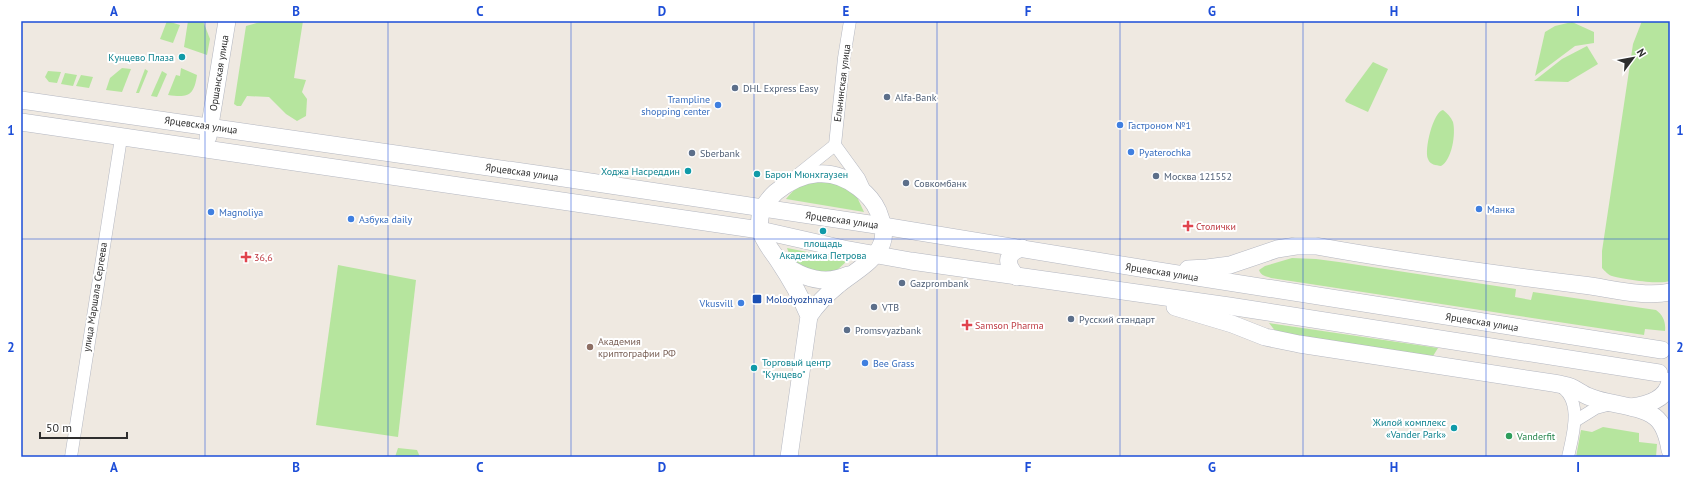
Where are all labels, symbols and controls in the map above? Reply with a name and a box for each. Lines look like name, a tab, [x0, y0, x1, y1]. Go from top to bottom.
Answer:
text: A	[110, 3, 118, 20]
text: B	[292, 3, 300, 20]
text: C	[476, 3, 484, 20]
text: D	[658, 3, 666, 20]
text: E	[843, 3, 850, 20]
text: F	[1025, 3, 1032, 20]
text: G	[1208, 3, 1216, 20]
text: H	[1390, 3, 1398, 20]
text: I	[1576, 3, 1580, 20]
street label: Оршанская улица	[207, 34, 231, 112]
north arrow	[1613, 38, 1653, 78]
street label: Ельнинская улица	[831, 43, 853, 123]
text: N	[1634, 46, 1649, 59]
place label: Кунцево Плаза	[108, 51, 174, 64]
marker: Кунцево Плаза	[177, 52, 187, 62]
place label: DHL Express Easy	[743, 82, 819, 95]
marker: DHL Express Easy	[730, 83, 740, 93]
place label: Alfa-Bank	[895, 91, 937, 104]
marker: Alfa-Bank	[882, 92, 892, 102]
place label: Trampline shopping center	[641, 93, 711, 118]
marker: Trampline shopping center	[713, 100, 723, 110]
street label: Ярцевская улица	[164, 113, 238, 137]
place label: Гастроном №1	[1128, 119, 1191, 132]
marker: Гастроном №1	[1115, 120, 1125, 130]
text: 1	[7, 122, 15, 139]
text: 1	[1676, 122, 1684, 139]
place label: Pyaterochka	[1139, 146, 1191, 159]
place label: Sberbank	[700, 147, 740, 160]
marker: Pyaterochka	[1126, 147, 1136, 157]
marker: Sberbank	[687, 148, 697, 158]
street label: Ярцевская улица	[485, 160, 559, 184]
place label: Ходжа Насреддин	[601, 165, 680, 178]
marker: Ходжа Насреддин	[683, 166, 693, 176]
place label: Барон Мюнхгаузен	[765, 168, 848, 181]
marker: Барон Мюнхгаузен	[752, 169, 762, 179]
place label: Москва 121552	[1164, 170, 1232, 183]
marker: Москва 121552	[1151, 171, 1161, 181]
place label: Совкомбанк	[914, 177, 967, 190]
marker: Совкомбанк	[901, 178, 911, 188]
place label: Манка	[1487, 203, 1515, 216]
marker: Манка	[1474, 204, 1484, 214]
place label: Magnoliya	[219, 206, 263, 219]
marker: Magnoliya	[206, 207, 216, 217]
street label: Ярцевская улица	[805, 208, 879, 232]
place label: Азбука daily	[359, 213, 413, 226]
marker: Азбука daily	[346, 214, 356, 224]
place label: Столички	[1196, 220, 1236, 233]
marker: Столички	[1183, 221, 1193, 231]
marker: площадь Академика Петрова	[818, 226, 828, 236]
place label: площадь Академика Петрова	[780, 237, 866, 262]
street label: улица Маршала Сергеева	[80, 241, 110, 353]
place label: 36,6	[254, 251, 273, 264]
marker: 36,6	[241, 252, 251, 262]
street label: Ярцевская улица	[1125, 260, 1199, 284]
place label: Gazprombank	[910, 277, 969, 290]
marker: Gazprombank	[897, 278, 907, 288]
marker: Molodyozhnaya	[751, 293, 763, 305]
place label: Molodyozhnaya	[766, 293, 833, 306]
place label: Vkusvill	[699, 297, 733, 310]
marker: Vkusvill	[736, 298, 746, 308]
place label: VTB	[881, 301, 899, 314]
marker: VTB	[869, 302, 879, 312]
street label: Ярцевская улица	[1445, 310, 1519, 334]
place label: Русский стандарт	[1079, 313, 1155, 326]
marker: Русский стандарт	[1066, 314, 1076, 324]
place label: Samson Pharma	[975, 319, 1044, 332]
marker: Samson Pharma	[962, 320, 972, 330]
place label: Promsvyazbank	[855, 324, 921, 337]
marker: Promsvyazbank	[842, 325, 852, 335]
place label: Академия криптографии РФ	[598, 335, 676, 360]
text: 2	[7, 339, 15, 356]
text: 2	[1676, 339, 1684, 356]
marker: Академия криптографии РФ	[585, 342, 595, 352]
place label: Торговый центр "Кунцево"	[762, 356, 831, 381]
place label: Bee Grass	[873, 357, 914, 370]
marker: Bee Grass	[860, 358, 870, 368]
marker: Торговый центр "Кунцево"	[749, 363, 759, 373]
scale bar	[40, 414, 127, 440]
place label: Жилой комплекс «Vander Park»	[1372, 416, 1446, 441]
text: 50 m	[46, 420, 72, 435]
marker: Жилой комплекс «Vander Park»	[1449, 423, 1459, 433]
place label: Vanderfit	[1516, 430, 1556, 443]
marker: Vanderfit	[1504, 431, 1514, 441]
text: A	[110, 459, 118, 476]
text: B	[292, 459, 300, 476]
text: C	[476, 459, 484, 476]
text: D	[658, 459, 666, 476]
text: E	[843, 459, 850, 476]
text: F	[1025, 459, 1032, 476]
text: G	[1208, 459, 1216, 476]
text: H	[1390, 459, 1398, 476]
text: I	[1576, 459, 1580, 476]

